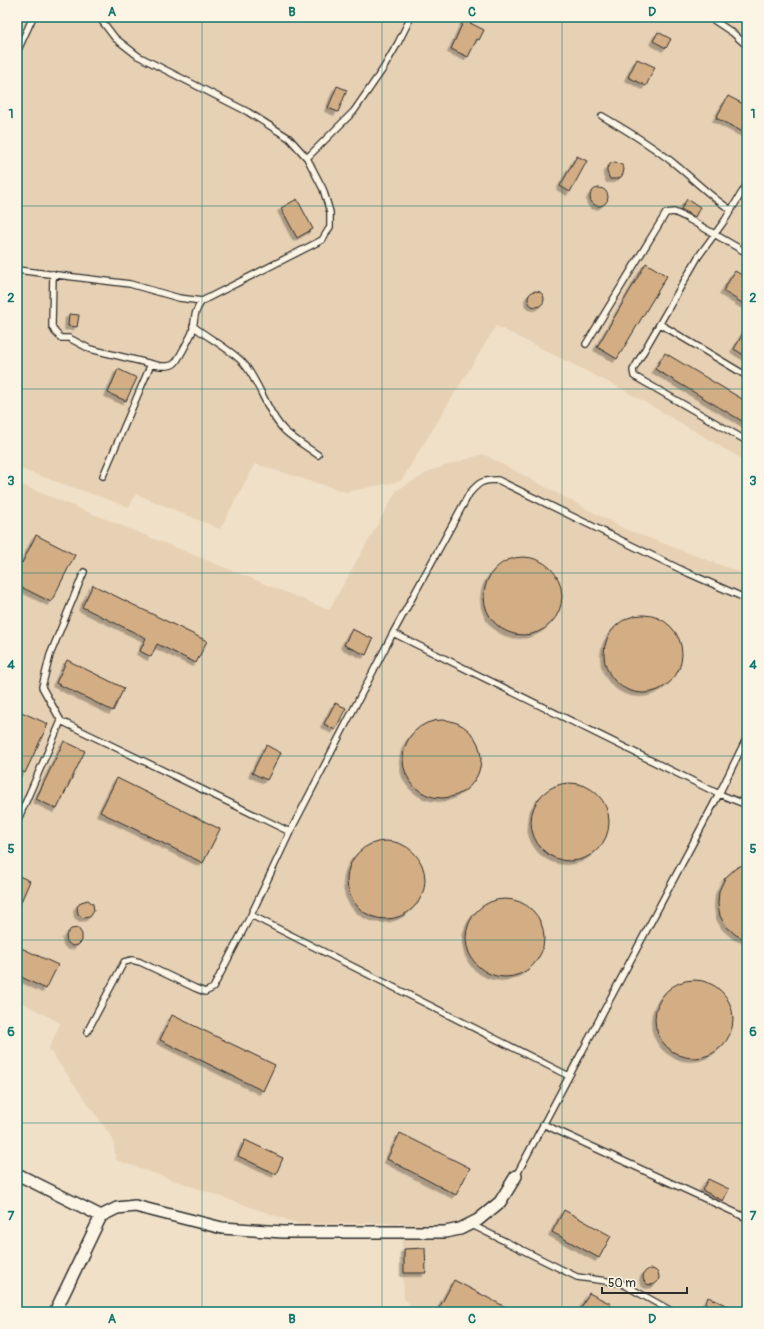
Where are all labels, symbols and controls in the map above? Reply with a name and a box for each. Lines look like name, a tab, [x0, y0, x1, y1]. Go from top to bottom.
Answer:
text: A	[108, 4, 117, 20]
text: B	[288, 4, 296, 20]
text: C	[468, 4, 476, 20]
text: D	[648, 4, 656, 20]
text: 1	[8, 106, 14, 122]
text: 1	[750, 106, 756, 122]
text: 2	[7, 290, 15, 306]
text: 2	[749, 290, 757, 306]
text: 3	[7, 473, 15, 489]
text: 3	[749, 473, 757, 489]
text: 4	[7, 657, 15, 673]
text: 4	[749, 657, 757, 673]
text: 5	[7, 841, 15, 857]
text: 5	[749, 841, 757, 857]
text: 6	[7, 1024, 15, 1040]
text: 6	[749, 1024, 757, 1040]
text: 7	[8, 1208, 15, 1224]
text: 7	[750, 1208, 757, 1224]
scale bar	[602, 1269, 687, 1295]
text: 50 m	[608, 1276, 636, 1291]
text: A	[108, 1311, 117, 1327]
text: B	[288, 1311, 296, 1327]
text: C	[468, 1311, 476, 1327]
text: D	[648, 1311, 656, 1327]

